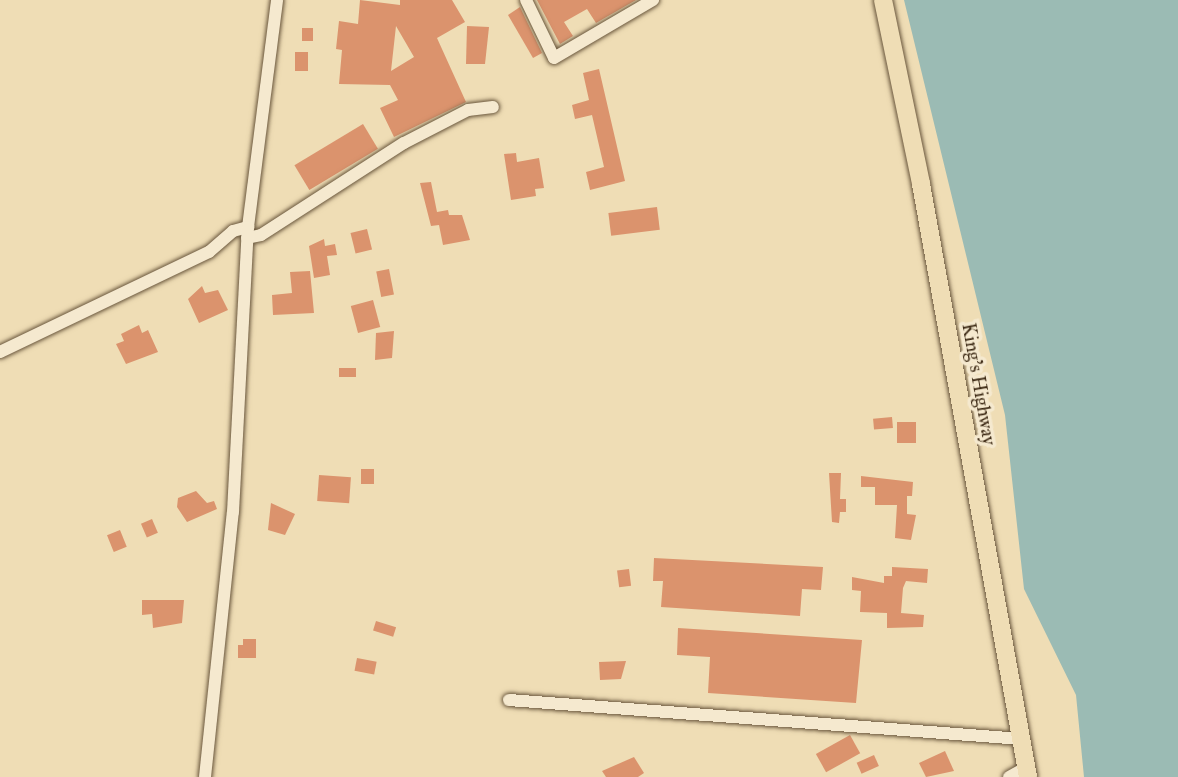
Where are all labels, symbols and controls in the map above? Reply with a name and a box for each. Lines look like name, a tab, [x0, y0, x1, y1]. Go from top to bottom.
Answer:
street label: King's Highway	[957, 321, 1001, 447]

